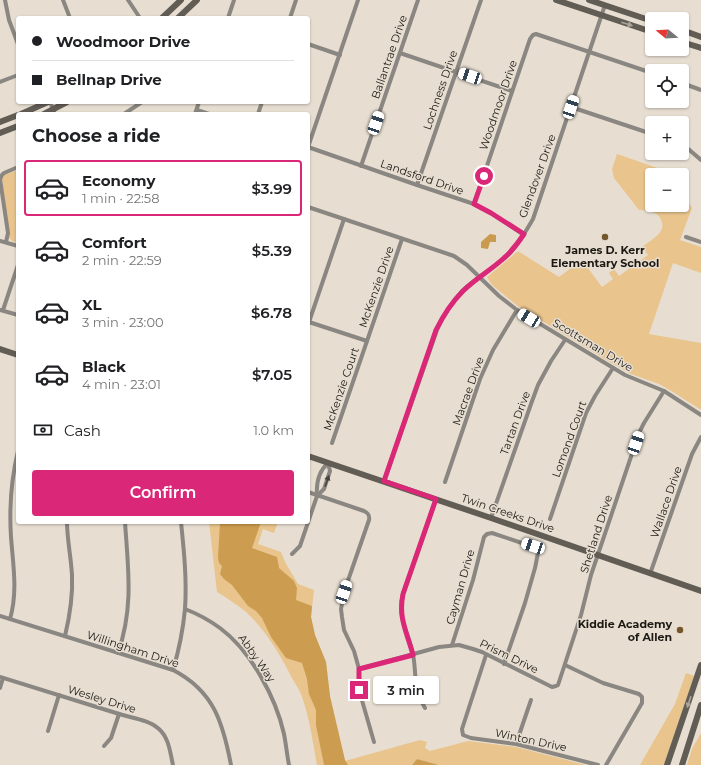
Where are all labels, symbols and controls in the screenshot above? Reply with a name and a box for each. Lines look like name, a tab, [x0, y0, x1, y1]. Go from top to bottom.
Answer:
north arrow	[645, 12, 689, 56]
map controls	[645, 12, 689, 212]
street label: Ballantrae Drive	[368, 13, 410, 101]
one-way arrow	[621, 21, 633, 27]
text: Woodmoor Drive	[56, 32, 190, 51]
street label: Lochness Drive	[420, 48, 460, 132]
street label: Woodmoor Drive	[476, 58, 520, 152]
button: locate	[645, 64, 689, 108]
car	[457, 66, 483, 86]
text: Bellnap Drive	[56, 70, 162, 89]
car	[561, 94, 581, 120]
car	[366, 110, 386, 136]
button: +	[645, 116, 689, 160]
text: Choose a ride	[32, 125, 160, 147]
street label: Glendover Drive	[515, 132, 559, 220]
street label: Landsford Drive	[379, 156, 466, 198]
route start	[475, 167, 493, 185]
button: −	[645, 168, 689, 212]
icon: car	[34, 170, 70, 206]
text: Economy	[82, 171, 155, 190]
text: $3.99	[251, 179, 292, 198]
text: 1 min · 22:58	[82, 190, 159, 206]
icon: car	[34, 232, 70, 268]
marker: James D. Kerr Elementary School	[600, 232, 610, 242]
text: Comfort	[82, 233, 147, 252]
text: $5.39	[252, 241, 292, 260]
place label: James D. Kerr Elementary School	[551, 243, 659, 270]
street label: McKenzie Drive	[356, 244, 397, 330]
text: 2 min · 22:59	[82, 252, 162, 268]
icon: car	[34, 294, 70, 330]
text: XL	[82, 295, 101, 314]
text: $6.78	[251, 303, 292, 322]
car	[516, 307, 542, 329]
text: 3 min · 23:00	[82, 314, 164, 330]
street label: Scottsman Drive	[550, 316, 636, 375]
street label: McKenzie Court	[320, 345, 362, 433]
street label: Macrae Drive	[449, 354, 487, 427]
icon: car	[34, 356, 70, 392]
text: Black	[82, 357, 126, 376]
text: $7.05	[252, 365, 292, 384]
text: 4 min · 23:01	[82, 376, 161, 392]
street label: Tartan Drive	[497, 389, 533, 457]
street label: Lomond Court	[549, 398, 590, 479]
icon: cash	[32, 419, 54, 441]
text: Cash	[64, 421, 101, 440]
text: 1.0 km	[253, 422, 294, 438]
car	[626, 430, 646, 456]
street label: Wallace Drive	[647, 464, 685, 540]
button: Confirm	[32, 470, 294, 516]
one-way arrow	[325, 474, 331, 486]
street label: Twin Creeks Drive	[460, 490, 557, 536]
street label: Shetland Drive	[577, 493, 615, 575]
car	[520, 537, 546, 555]
street label: Cayman Drive	[443, 548, 477, 626]
car	[334, 579, 354, 605]
place label: Kiddie Academy of Allen	[578, 617, 672, 644]
marker: Kiddie Academy of Allen	[675, 625, 685, 635]
street label: Willingham Drive	[85, 627, 181, 671]
street label: Abby Way	[235, 631, 279, 685]
street label: Prism Drive	[477, 636, 541, 676]
callout: 3 min	[373, 676, 439, 704]
route end	[350, 681, 368, 699]
street label: Wesley Drive	[66, 682, 138, 716]
text: 3 min	[387, 682, 425, 698]
one-way arrow	[685, 696, 691, 708]
street label: Winton Drive	[494, 726, 568, 754]

